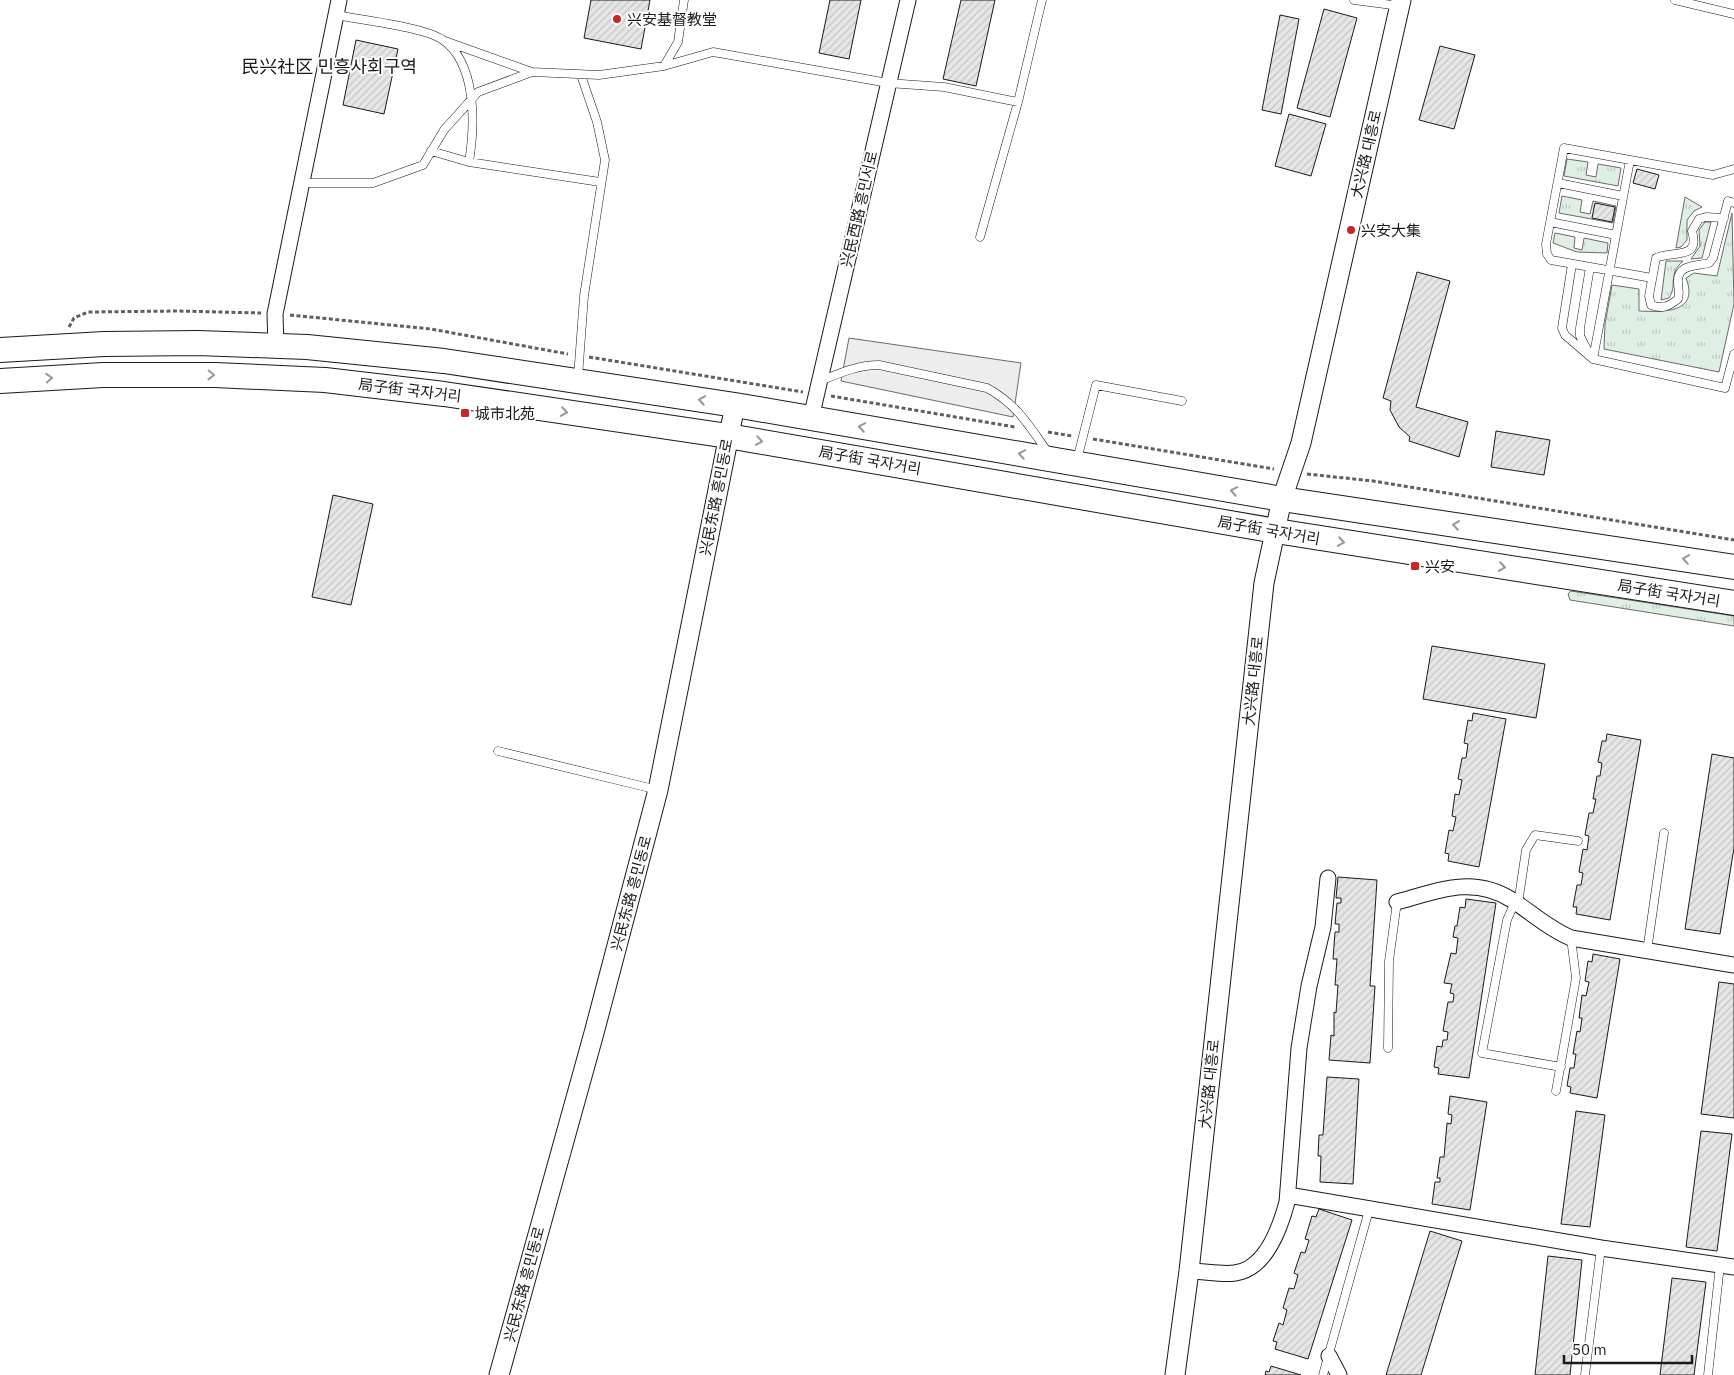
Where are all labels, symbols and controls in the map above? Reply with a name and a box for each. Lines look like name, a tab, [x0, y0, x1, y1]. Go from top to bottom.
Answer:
place label: 兴安基督教堂	[627, 10, 717, 29]
marker: 兴安基督教堂	[611, 13, 623, 25]
district label: 民兴社区 민흥사회구역	[241, 55, 417, 78]
street label: 大兴路 대흥로	[1347, 108, 1385, 200]
street label: 兴民西路 흥민서로	[836, 149, 882, 269]
place label: 兴安大集	[1361, 221, 1421, 240]
marker: 兴安大集	[1345, 224, 1357, 236]
one-way arrow	[208, 370, 215, 380]
one-way arrow	[45, 373, 53, 384]
street label: 局子街 국자거리	[357, 374, 463, 406]
one-way arrow	[698, 395, 706, 405]
place label: 城市北苑	[475, 404, 535, 423]
one-way arrow	[559, 406, 568, 416]
marker: 城市北苑	[459, 407, 471, 419]
one-way arrow	[858, 422, 867, 432]
one-way arrow	[755, 436, 763, 446]
street label: 兴民东路 흥민동로	[695, 437, 737, 557]
street label: 局子街 국자거리	[817, 442, 923, 478]
one-way arrow	[1018, 450, 1027, 460]
one-way arrow	[1230, 486, 1239, 496]
street label: 局子街 국자거리	[1216, 512, 1322, 548]
one-way arrow	[1452, 520, 1460, 531]
one-way arrow	[1337, 536, 1346, 546]
one-way arrow	[1682, 555, 1690, 565]
place label: 兴安	[1425, 557, 1455, 576]
marker: 兴安	[1409, 560, 1421, 572]
one-way arrow	[1497, 561, 1506, 571]
street label: 局子街 국자거리	[1616, 576, 1722, 610]
street label: 大兴路 대흥로	[1239, 635, 1267, 727]
street label: 兴民东路 흥민동로	[606, 833, 656, 953]
street label: 大兴路 대흥로	[1195, 1038, 1223, 1130]
street label: 兴民东路 흥민동로	[499, 1224, 549, 1344]
scale bar	[1564, 1332, 1692, 1364]
text: 50 m	[1572, 1340, 1607, 1359]

